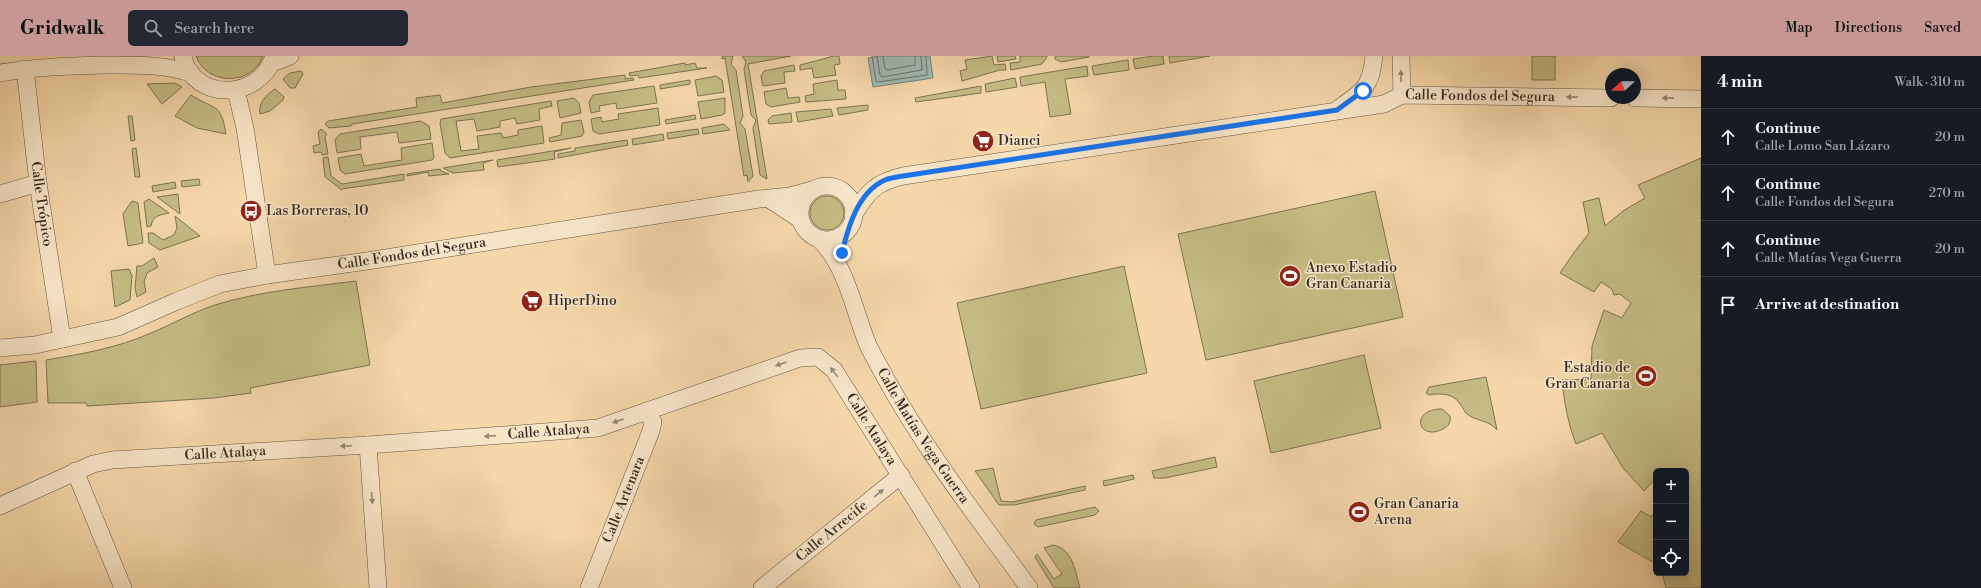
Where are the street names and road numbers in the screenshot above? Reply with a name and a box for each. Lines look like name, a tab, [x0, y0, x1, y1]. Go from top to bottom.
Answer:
street label: Calle Fondos del Segura	[1405, 86, 1556, 106]
street label: Calle Trópico	[27, 161, 57, 248]
street label: Calle Fondos del Segura	[337, 233, 488, 274]
street label: Calle Matías Vega Guerra	[873, 365, 974, 508]
street label: Calle Atalaya	[842, 390, 901, 470]
street label: Calle Atalaya	[507, 420, 591, 444]
street label: Calle Atalaya	[184, 442, 268, 465]
street label: Calle Artenara	[599, 453, 649, 546]
street label: Calle Arrecife	[792, 497, 871, 566]

